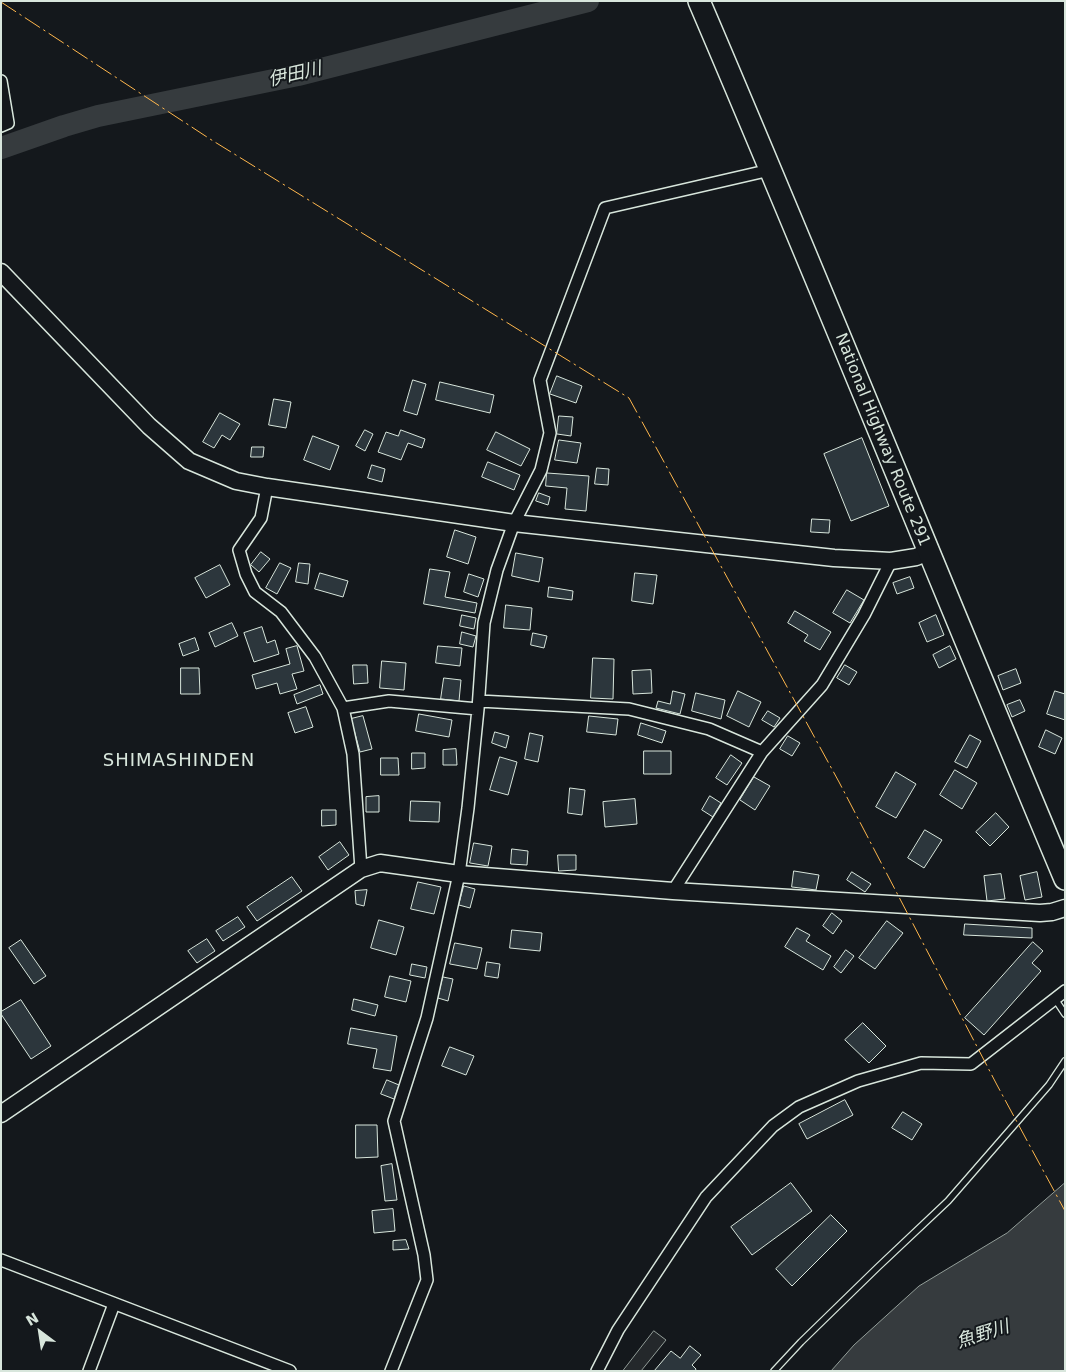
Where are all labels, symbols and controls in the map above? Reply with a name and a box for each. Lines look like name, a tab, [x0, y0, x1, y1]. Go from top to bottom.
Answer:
water label: 伊田川	[266, 58, 324, 92]
street label: National Highway Route 291	[830, 331, 934, 549]
district label: SHIMASHINDEN	[101, 750, 257, 772]
north arrow	[15, 1307, 65, 1357]
text: N	[23, 1309, 41, 1329]
water label: 魚野川	[954, 1316, 1012, 1354]

